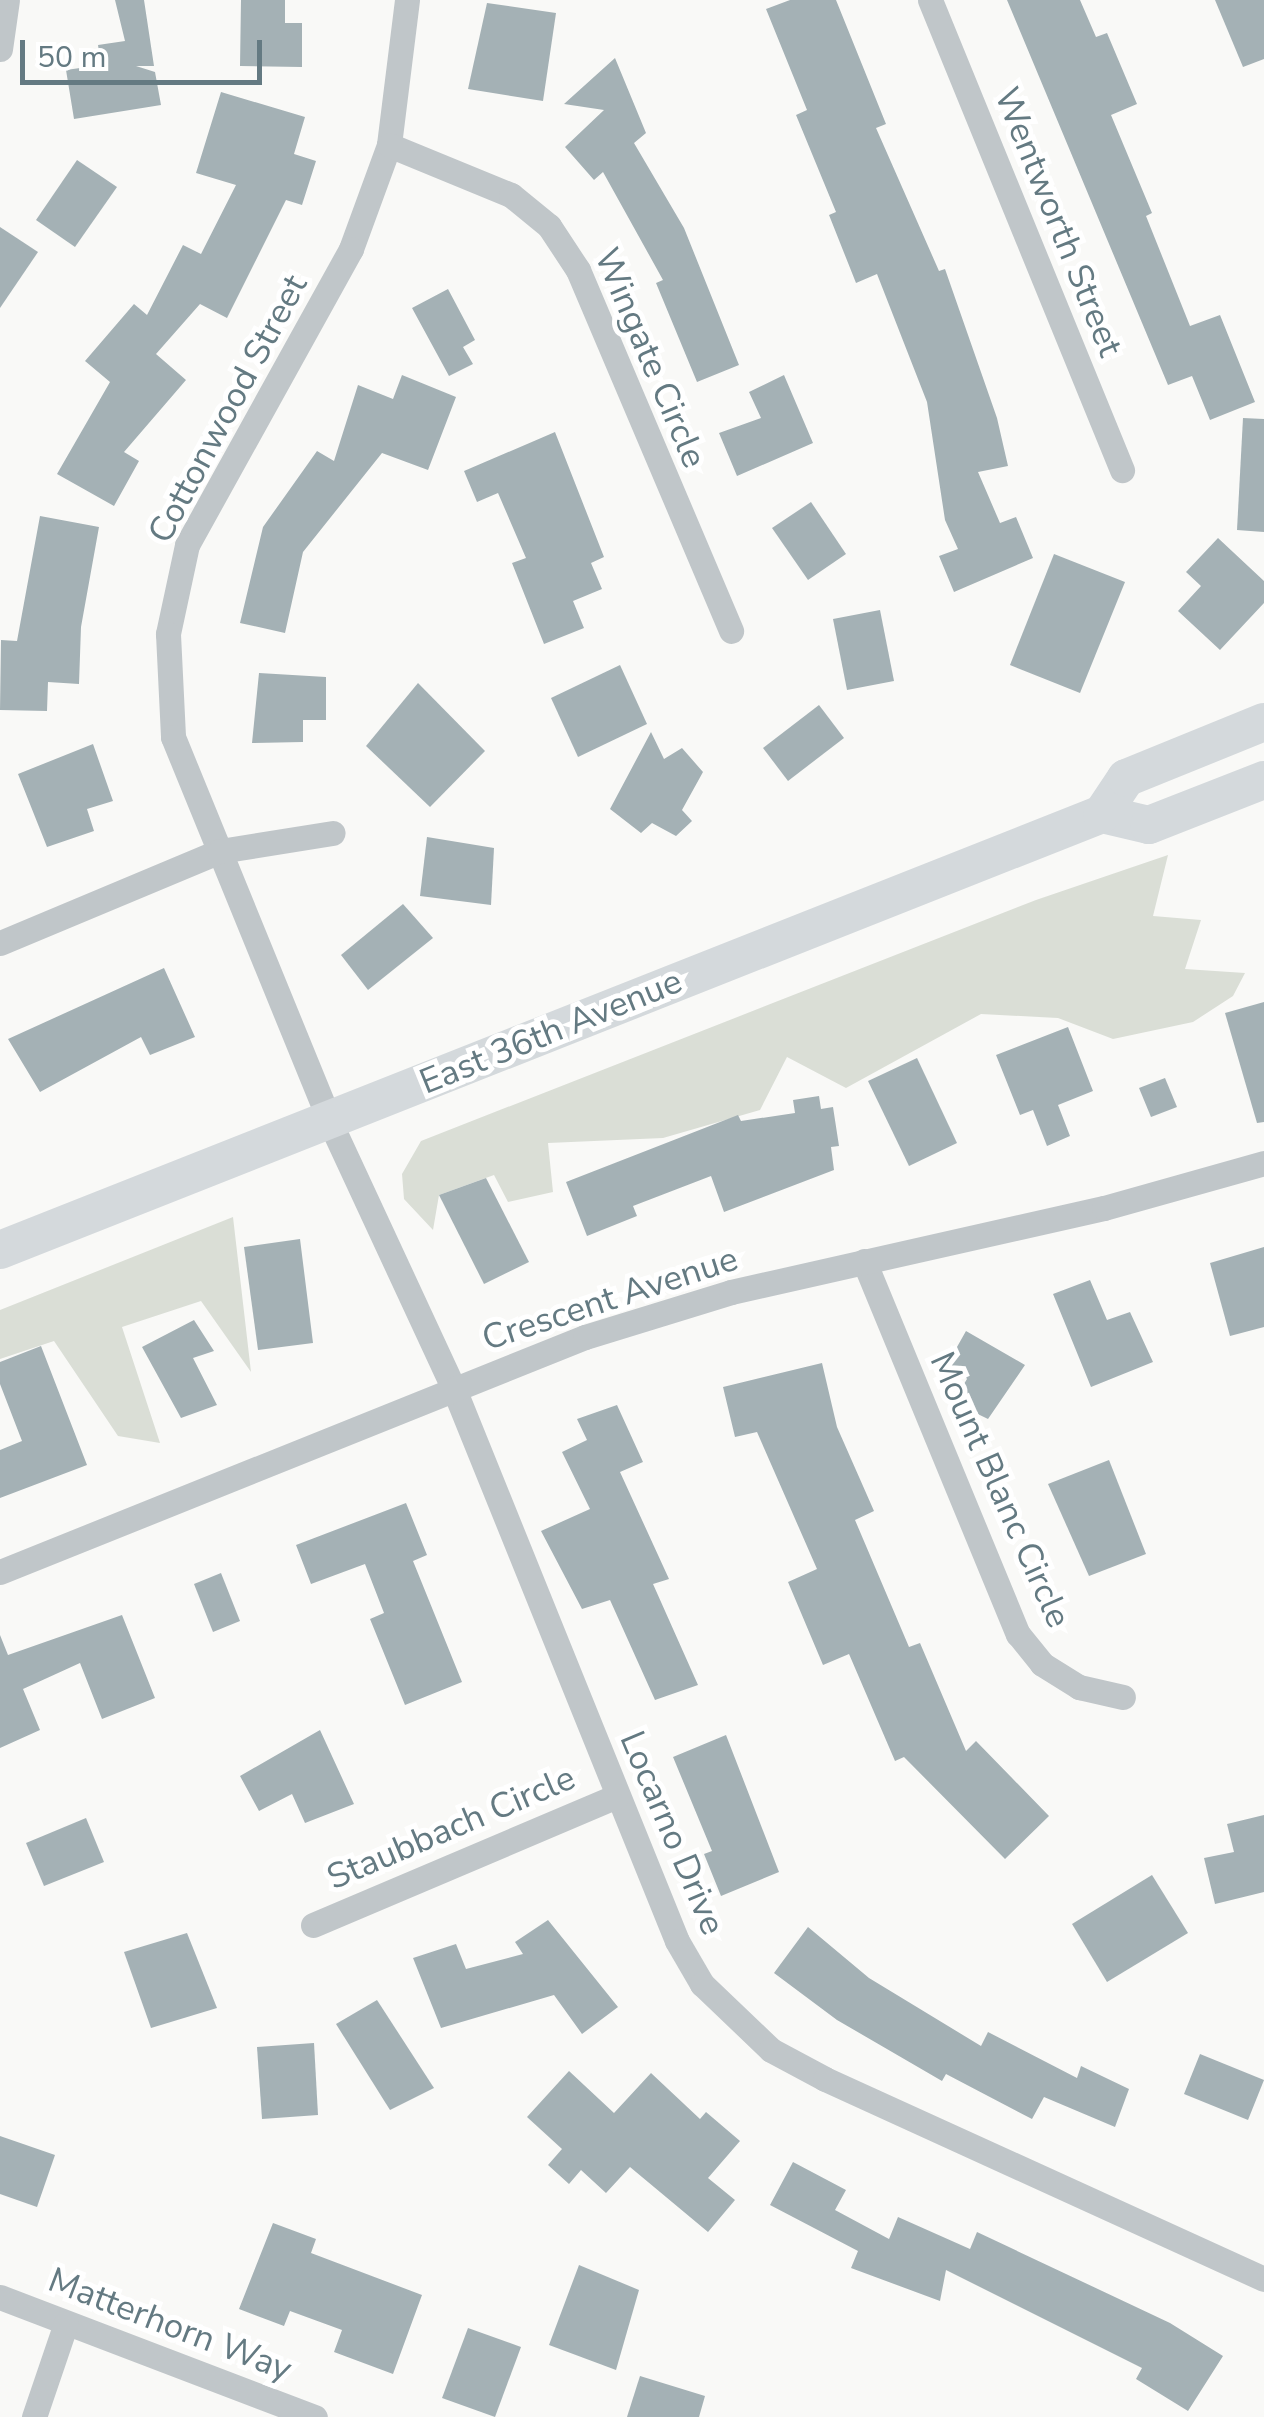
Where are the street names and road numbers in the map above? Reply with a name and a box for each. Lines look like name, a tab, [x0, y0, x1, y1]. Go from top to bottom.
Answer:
street label: Wentworth Street	[985, 81, 1131, 363]
street label: Wingate Circle	[585, 242, 715, 474]
street label: Cottonwood Street	[140, 268, 316, 550]
street label: East 36th Avenue	[414, 960, 688, 1104]
street label: Crescent Avenue	[477, 1238, 743, 1360]
street label: Mount Blanc Circle	[920, 1346, 1080, 1634]
street label: Locarno Drive	[610, 1725, 734, 1941]
street label: Staubbach Circle	[321, 1757, 581, 1899]
street label: Matterhorn Way	[42, 2259, 298, 2391]

